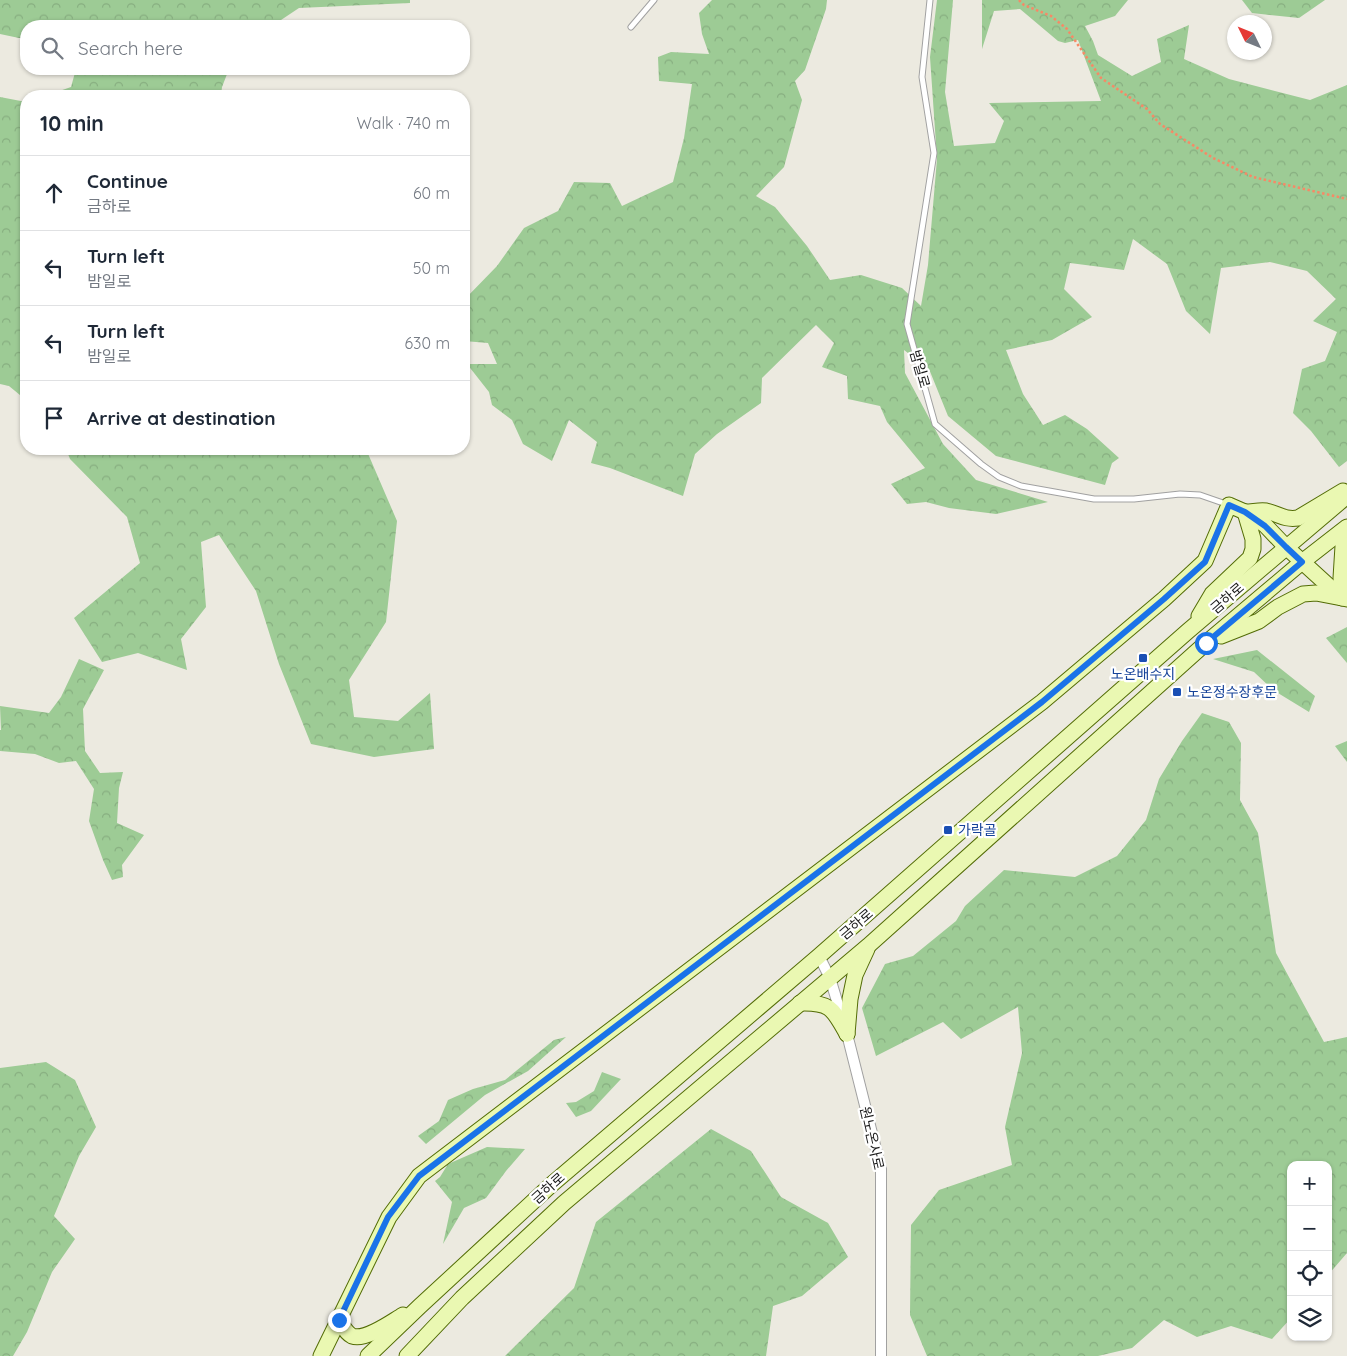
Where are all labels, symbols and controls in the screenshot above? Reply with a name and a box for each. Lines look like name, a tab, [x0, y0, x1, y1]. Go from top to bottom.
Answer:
north arrow	[1227, 15, 1272, 60]
search box	[20, 20, 470, 75]
icon: search	[38, 34, 66, 62]
text: Search here	[78, 36, 183, 60]
text: 10 min	[40, 110, 104, 136]
text: Walk · 740 m	[356, 113, 450, 133]
text: Continue	[87, 169, 168, 193]
icon: ahead	[40, 179, 68, 207]
text: 60 m	[413, 183, 450, 203]
text: 금하로	[87, 196, 131, 216]
text: Turn left	[87, 244, 165, 268]
icon: left	[40, 254, 68, 282]
text: 50 m	[413, 258, 450, 278]
text: 밤일로	[87, 271, 131, 291]
text: Turn left	[87, 319, 165, 343]
icon: left	[40, 329, 68, 357]
text: 630 m	[405, 333, 450, 353]
text: 밤일로	[87, 346, 131, 366]
street label: 밤일로	[906, 348, 934, 390]
icon: arrive	[40, 404, 68, 432]
text: Arrive at destination	[87, 406, 276, 430]
street label: 금하로	[1207, 578, 1248, 617]
route start	[1195, 632, 1218, 655]
marker: 노온배수지	[1137, 652, 1149, 664]
place label: 노온배수지	[1111, 665, 1175, 683]
place label: 노온정수장후문	[1187, 683, 1277, 701]
marker: 노온정수장후문	[1171, 686, 1183, 698]
place label: 가락골	[958, 821, 997, 839]
marker: 가락골	[942, 824, 954, 836]
street label: 금하로	[836, 904, 877, 943]
street label: 원노온사로	[856, 1105, 888, 1172]
map controls	[1287, 1161, 1332, 1341]
button: +	[1287, 1161, 1332, 1206]
street label: 금하로	[528, 1168, 568, 1208]
button: −	[1287, 1206, 1332, 1251]
button: locate	[1287, 1251, 1332, 1296]
button: layers	[1287, 1296, 1332, 1341]
route end	[328, 1309, 351, 1332]

